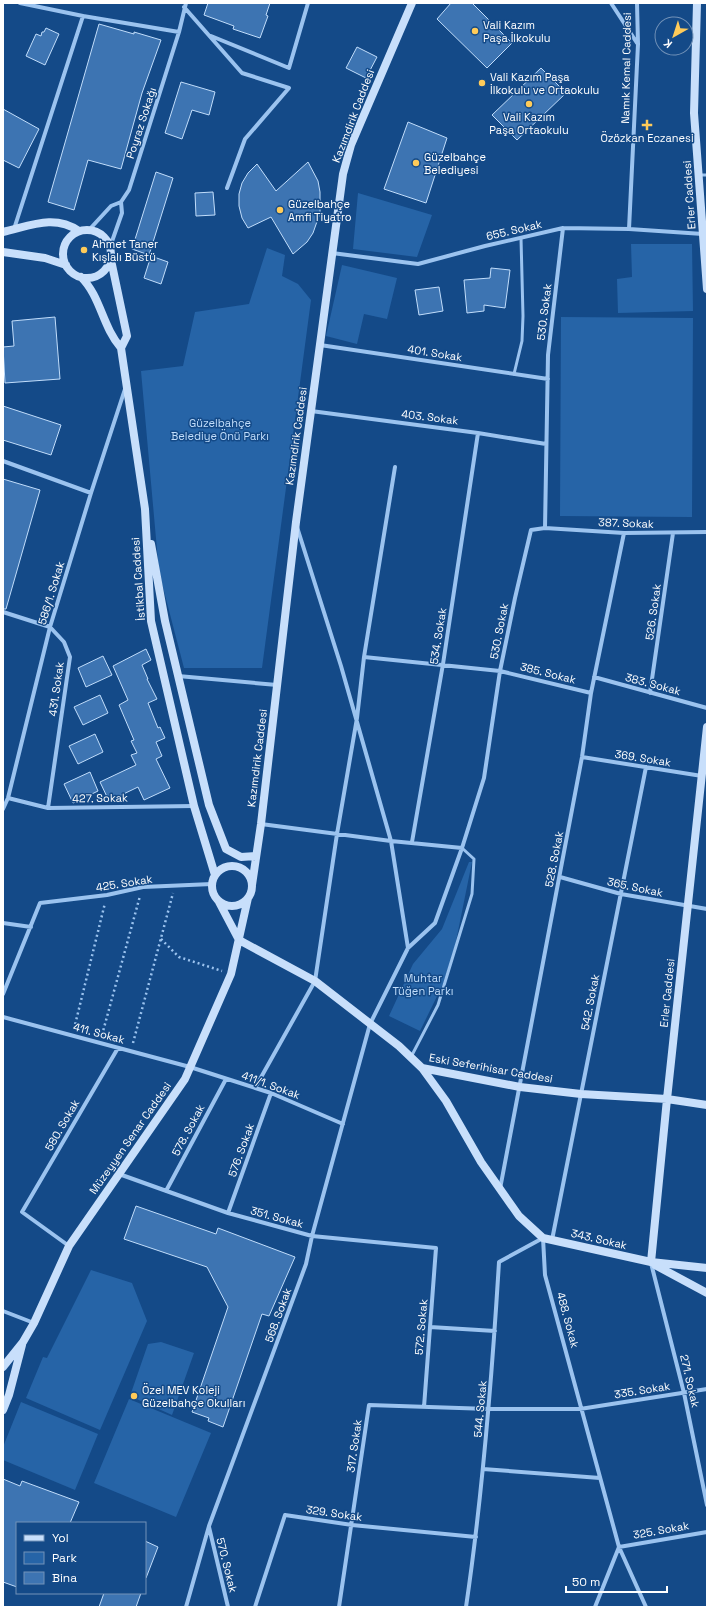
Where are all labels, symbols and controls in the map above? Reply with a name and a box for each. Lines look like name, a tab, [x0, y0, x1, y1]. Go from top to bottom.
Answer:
street label: Namık Kemal Caddesi	[618, 12, 634, 124]
north arrow	[654, 16, 694, 56]
place label: Vali Kazım Paşa İlkokulu	[483, 18, 551, 45]
marker: Vali Kazım Paşa İlkokulu	[470, 26, 480, 36]
text: K	[661, 36, 675, 51]
street label: Kazımdirik Caddesi	[329, 67, 377, 165]
place label: Vali Kazım Paşa İlkokulu ve Ortaokulu	[490, 70, 599, 97]
marker: Vali Kazım Paşa İlkokulu ve Ortaokulu	[477, 78, 487, 88]
street label: Poyraz Sokağı	[123, 86, 159, 160]
marker: Vali Kazım Paşa Ortaokulu	[524, 99, 534, 109]
place label: Vali Kazım Paşa Ortaokulu	[489, 110, 569, 137]
marker: Özözkan Eczanesi	[642, 120, 652, 130]
place label: Özözkan Eczanesi	[600, 130, 694, 145]
place label: Güzelbahçe Belediyesi	[424, 150, 486, 177]
marker: Güzelbahçe Belediyesi	[411, 158, 421, 168]
street label: Erler Caddesi	[680, 160, 698, 230]
place label: Güzelbahçe Amfi Tiyatro	[288, 197, 352, 224]
marker: Güzelbahçe Amfi Tiyatro	[275, 205, 285, 215]
street label: 655. Sokak	[485, 217, 543, 243]
place label: Ahmet Taner Kışlalı Büstü	[92, 237, 158, 264]
marker: Ahmet Taner Kışlalı Büstü	[79, 245, 89, 255]
street label: 530. Sokak	[534, 283, 554, 341]
street label: 401. Sokak	[407, 342, 464, 364]
street label: Kazımdirik Caddesi	[282, 386, 310, 486]
street label: 403. Sokak	[401, 407, 459, 427]
park label: Güzelbahçe Belediye Önü Parkı	[171, 416, 269, 443]
street label: 387. Sokak	[598, 515, 654, 531]
street label: İstikbal Caddesi	[128, 537, 148, 621]
street label: 586/1. Sokak	[35, 559, 67, 626]
street label: 526. Sokak	[642, 583, 664, 641]
street label: 530. Sokak	[487, 602, 511, 660]
street label: 534. Sokak	[427, 607, 449, 665]
street label: 385. Sokak	[519, 659, 577, 687]
street label: 431. Sokak	[45, 661, 67, 717]
street label: 383. Sokak	[624, 670, 682, 698]
street label: Kazımdirik Caddesi	[244, 708, 270, 808]
street label: 369. Sokak	[614, 747, 672, 769]
street label: 427. Sokak	[72, 791, 128, 805]
street label: 528. Sokak	[542, 830, 566, 888]
street label: 425. Sokak	[95, 872, 153, 894]
street label: 365. Sokak	[606, 874, 664, 900]
street label: Erler Caddesi	[656, 958, 678, 1028]
park label: Muhtar Tüğen Parkı	[392, 971, 454, 998]
street label: 542. Sokak	[578, 973, 602, 1031]
street label: 411. Sokak	[72, 1019, 126, 1047]
street label: Eski Seferihisar Caddesi	[428, 1050, 554, 1086]
street label: 411/1. Sokak	[240, 1068, 302, 1102]
street label: Müzeyyen Senar Caddesi	[86, 1079, 174, 1197]
street label: 580. Sokak	[42, 1097, 82, 1153]
street label: 578. Sokak	[169, 1102, 207, 1158]
street label: 576. Sokak	[225, 1121, 257, 1179]
street label: 351. Sokak	[249, 1203, 305, 1231]
street label: 343. Sokak	[570, 1226, 628, 1252]
street label: 568. Sokak	[262, 1286, 294, 1344]
street label: 488. Sokak	[554, 1290, 582, 1350]
street label: 572. Sokak	[412, 1298, 430, 1356]
street label: 271. Sokak	[677, 1353, 703, 1409]
street label: 335. Sokak	[613, 1379, 671, 1401]
street label: 544. Sokak	[471, 1380, 489, 1438]
place label: Özel MEV Koleji Güzelbahçe Okulları	[142, 1382, 245, 1410]
marker: Özel MEV Koleji Güzelbahçe Okulları	[129, 1391, 139, 1401]
street label: 317. Sokak	[343, 1419, 365, 1473]
street label: 329. Sokak	[305, 1502, 363, 1524]
street label: 325. Sokak	[632, 1518, 690, 1542]
legend	[16, 1522, 146, 1594]
text: Yol	[52, 1530, 69, 1546]
street label: 570. Sokak	[213, 1536, 241, 1594]
text: Park	[52, 1550, 77, 1566]
scale bar	[566, 1568, 667, 1594]
text: Bina	[52, 1570, 77, 1586]
text: 50 m	[572, 1574, 600, 1590]

